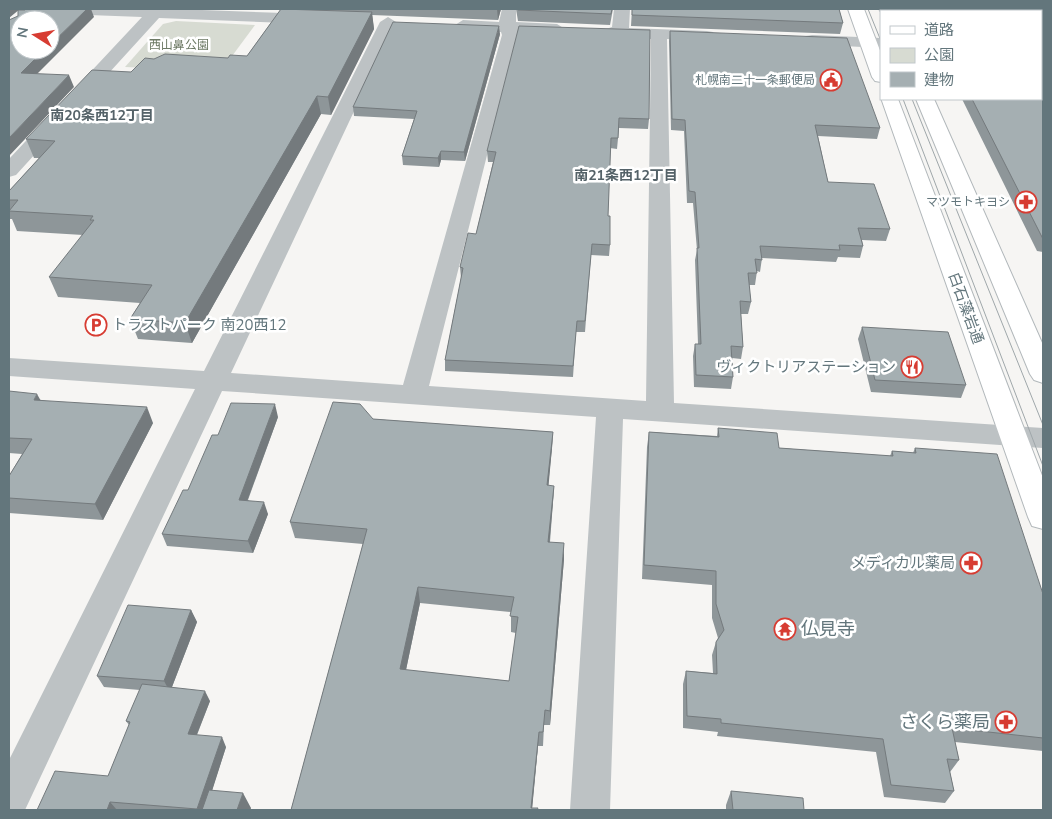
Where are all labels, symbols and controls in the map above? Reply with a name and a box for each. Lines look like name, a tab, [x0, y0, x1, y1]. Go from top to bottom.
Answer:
north arrow	[10, 10, 60, 60]
legend	[880, 10, 1042, 100]
text: 道路	[924, 20, 954, 40]
text: N	[12, 26, 33, 40]
park label: 西山鼻公園	[149, 37, 209, 53]
text: 公園	[924, 45, 954, 65]
public building icon: 札幌南二十一条郵便局	[819, 68, 843, 92]
text: 建物	[924, 70, 954, 90]
place label: 札幌南二十一条郵便局	[695, 72, 815, 88]
district label: 南20条西12丁目	[50, 106, 154, 125]
district label: 南21条西12丁目	[574, 166, 678, 185]
pharmacy icon: マツモトキヨシ	[1014, 190, 1038, 214]
place label: マツモトキヨシ	[926, 194, 1010, 210]
street label: 白石藻岩通	[944, 269, 988, 347]
parking icon: トラストパーク 南20西12	[84, 313, 108, 337]
place label: トラストパーク 南20西12	[112, 315, 287, 335]
restaurant icon: ヴィクトリアステーション	[900, 355, 924, 379]
place label: ヴィクトリアステーション	[716, 357, 896, 377]
pharmacy icon: メディカル薬局	[959, 551, 983, 575]
place label: メディカル薬局	[851, 553, 955, 573]
temple icon: 仏見寺	[773, 617, 797, 641]
place label: 仏見寺	[801, 617, 855, 641]
place label: さくら薬局	[900, 710, 990, 734]
pharmacy icon: さくら薬局	[994, 710, 1018, 734]

